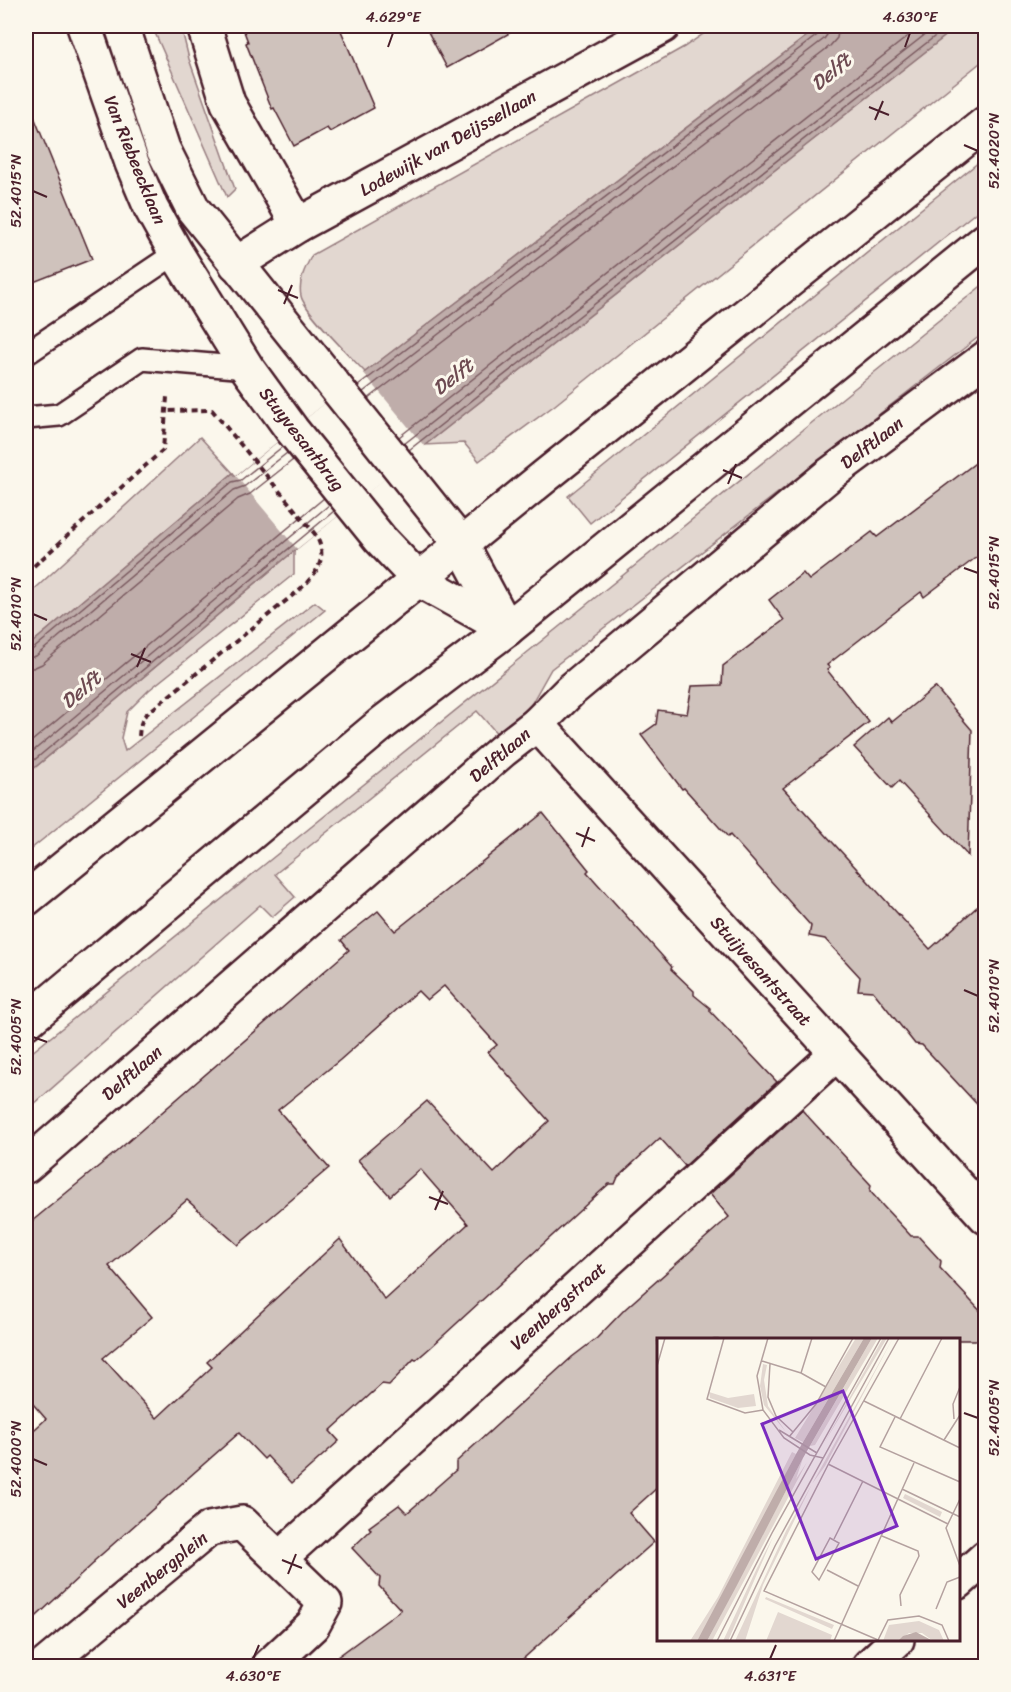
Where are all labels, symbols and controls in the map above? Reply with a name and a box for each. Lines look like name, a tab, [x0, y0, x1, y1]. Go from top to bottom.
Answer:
text: 4.629°E	[365, 4, 422, 30]
text: 4.630°E	[883, 4, 939, 30]
water label: Delft	[803, 42, 862, 100]
street label: Lodewijk van Deijssellaan	[353, 81, 543, 205]
street label: Van Riebeecklaan	[94, 90, 176, 230]
text: 52.4020°N	[981, 112, 1007, 189]
text: 52.4015°N	[3, 154, 29, 228]
water label: Delft	[425, 347, 484, 405]
street label: Stuyvesantbrug	[251, 379, 353, 499]
street label: Delftlaan	[833, 408, 911, 478]
text: 52.4015°N	[981, 536, 1007, 610]
text: 52.4010°N	[3, 576, 29, 651]
water label: Delft	[53, 660, 112, 718]
street label: Delftlaan	[462, 719, 539, 791]
street label: Stuijvesantstraat	[702, 908, 820, 1034]
text: 52.4010°N	[981, 958, 1007, 1033]
text: 52.4005°N	[3, 998, 29, 1075]
street label: Delftlaan	[94, 1037, 170, 1109]
street label: Veenbergstraat	[502, 1254, 614, 1358]
inset map	[657, 1338, 960, 1641]
text: 52.4005°N	[981, 1379, 1007, 1456]
text: 52.4000°N	[3, 1420, 29, 1497]
street label: Veenbergplein	[109, 1523, 215, 1617]
text: 4.630°E	[226, 1663, 282, 1689]
text: 4.631°E	[744, 1663, 798, 1689]

